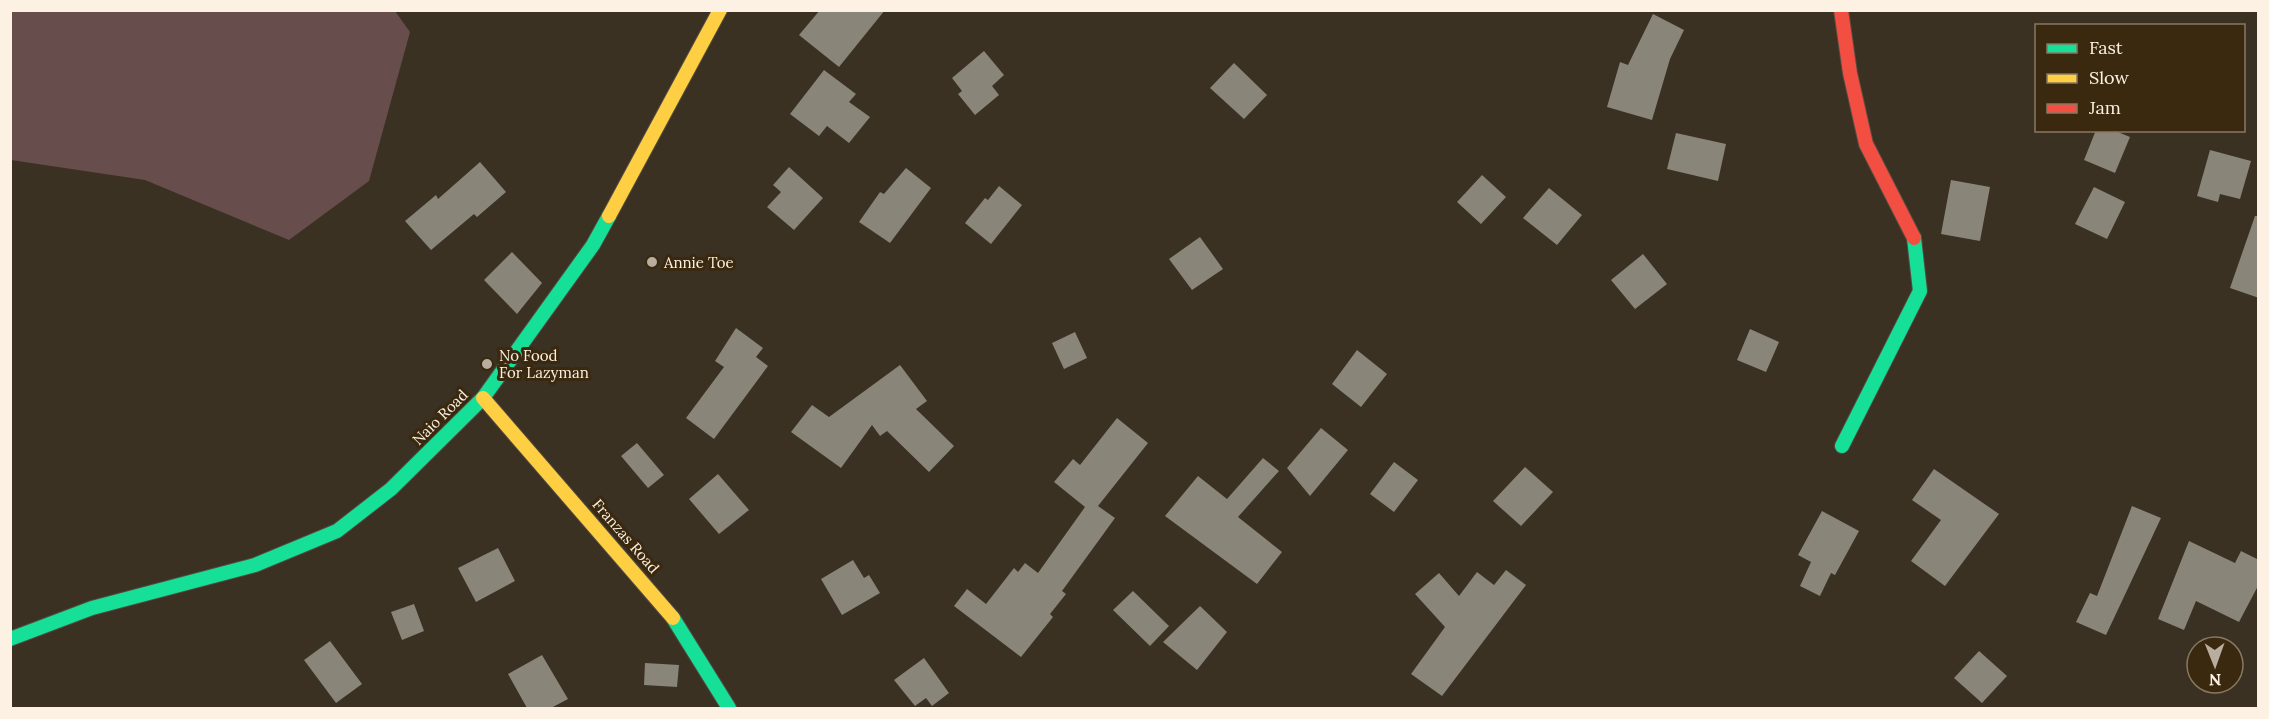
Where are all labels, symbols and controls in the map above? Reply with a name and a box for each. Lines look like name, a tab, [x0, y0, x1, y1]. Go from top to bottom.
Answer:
legend	[2035, 24, 2245, 132]
text: Fast	[2089, 36, 2123, 59]
text: Slow	[2089, 66, 2129, 89]
text: Jam	[2088, 96, 2121, 119]
place label: Annie Toe	[663, 253, 734, 272]
marker: Annie Toe	[645, 255, 659, 269]
place label: No Food For Lazyman	[499, 346, 589, 382]
marker: No Food For Lazyman	[480, 357, 494, 371]
street label: Naio Road	[408, 385, 472, 449]
street label: Franzas Road	[589, 495, 663, 577]
north arrow	[2185, 635, 2245, 695]
text: N	[2209, 670, 2222, 690]

